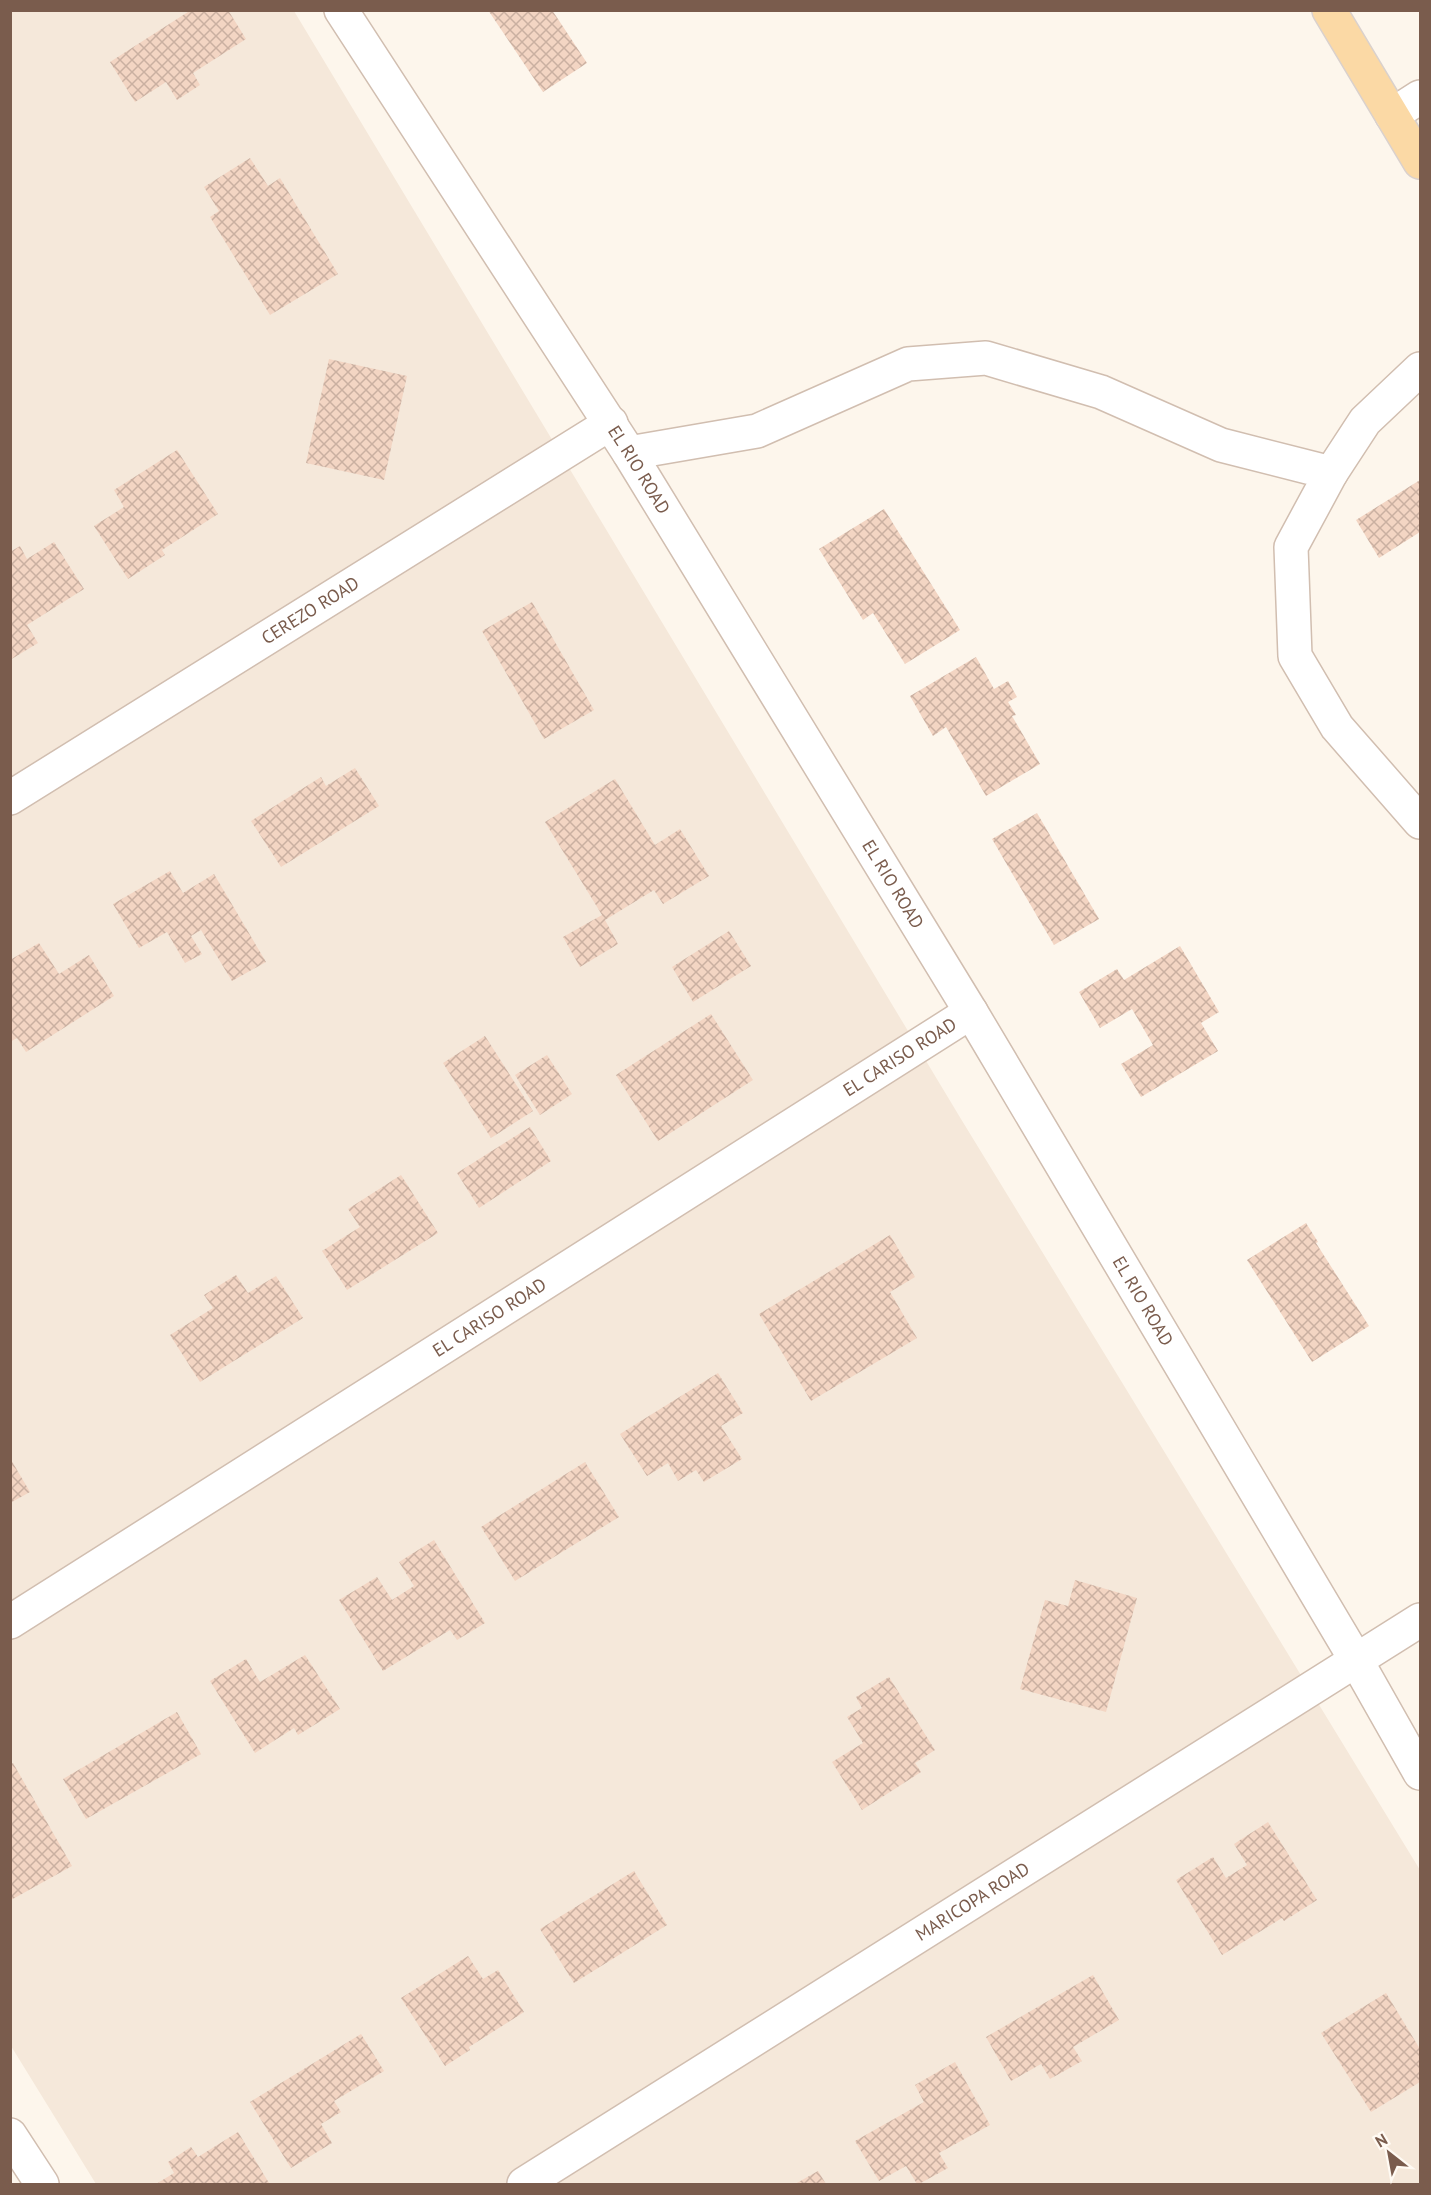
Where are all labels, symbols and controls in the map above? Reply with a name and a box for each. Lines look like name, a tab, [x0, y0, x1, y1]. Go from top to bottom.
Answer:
street label: EL RIO ROAD	[603, 421, 676, 518]
street label: CEREZO ROAD	[257, 571, 363, 649]
street label: EL RIO ROAD	[857, 835, 929, 933]
street label: EL CARISO ROAD	[839, 1012, 961, 1101]
street label: EL RIO ROAD	[1108, 1252, 1179, 1350]
street label: EL CARISO ROAD	[428, 1273, 550, 1362]
street label: MARICOPA ROAD	[911, 1857, 1034, 1946]
north arrow	[1359, 2123, 1419, 2183]
text: N	[1372, 2129, 1391, 2151]

